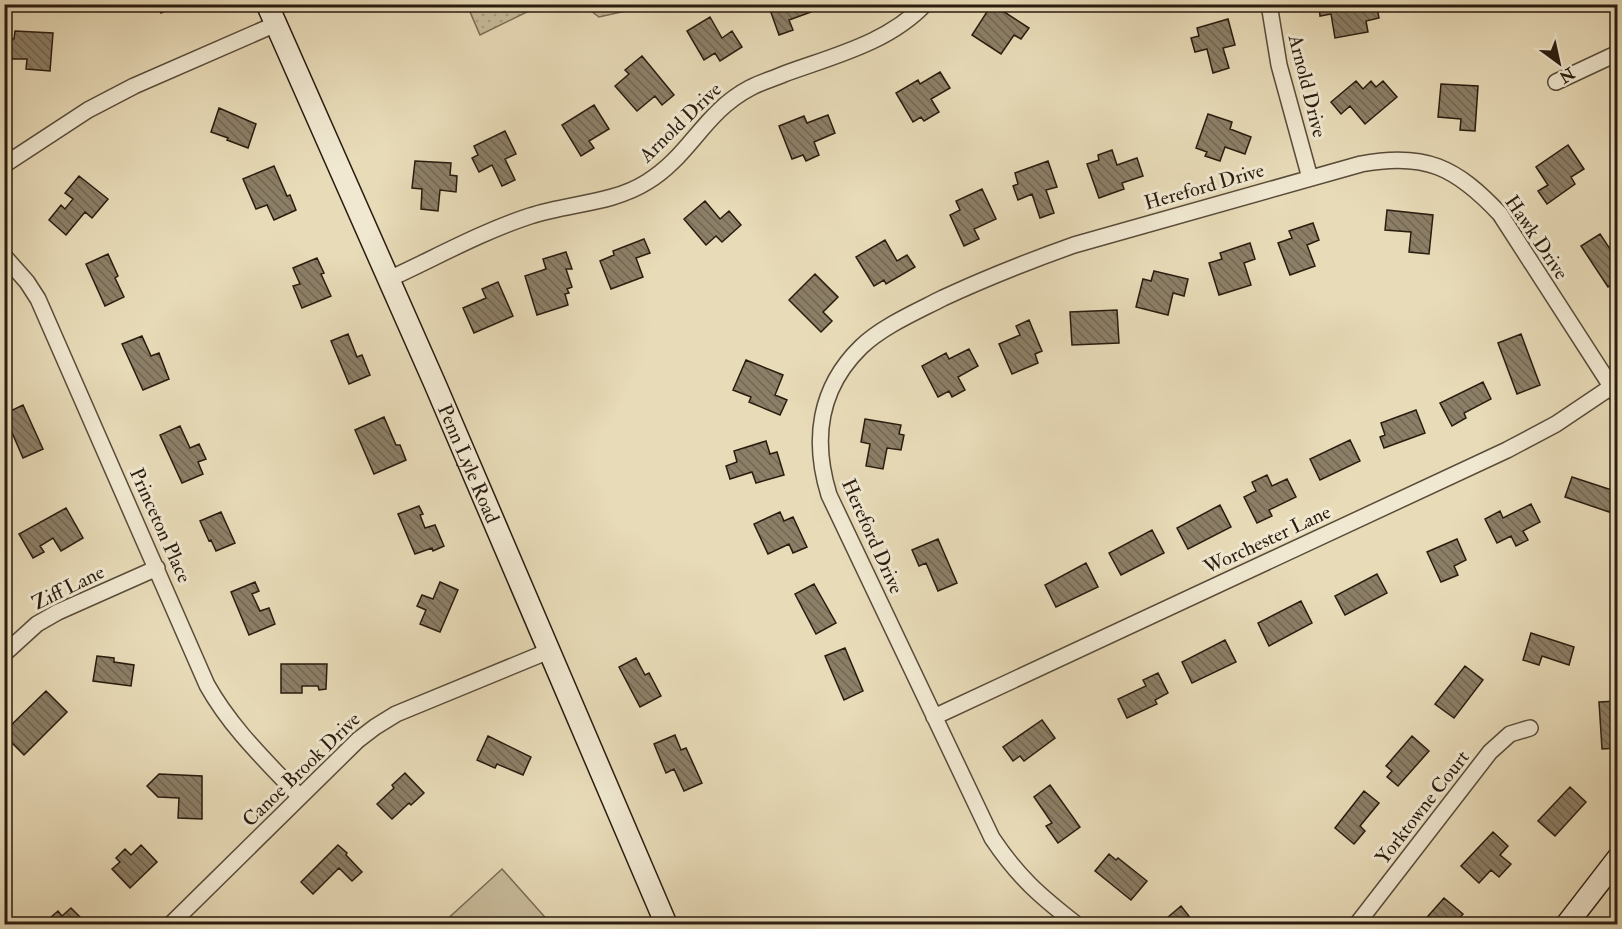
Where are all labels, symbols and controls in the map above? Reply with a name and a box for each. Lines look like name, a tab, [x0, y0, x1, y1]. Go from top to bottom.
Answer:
street label: Arnold Drive	[1282, 31, 1332, 140]
north arrow	[1529, 33, 1589, 93]
text: N	[1555, 62, 1579, 87]
street label: Arnold Drive	[633, 77, 727, 168]
street label: Hereford Drive	[1141, 157, 1267, 216]
street label: Hawk Drive	[1499, 190, 1574, 284]
street label: Penn Lyle Road	[432, 400, 505, 527]
street label: Princeton Place	[124, 464, 197, 586]
street label: Hereford Drive	[836, 475, 909, 598]
street label: Worchester Lane	[1199, 499, 1335, 580]
street label: Ziff Lane	[28, 559, 108, 616]
street label: Canoe Brook Drive	[237, 707, 366, 832]
street label: Yorktowne Court	[1370, 745, 1475, 869]

